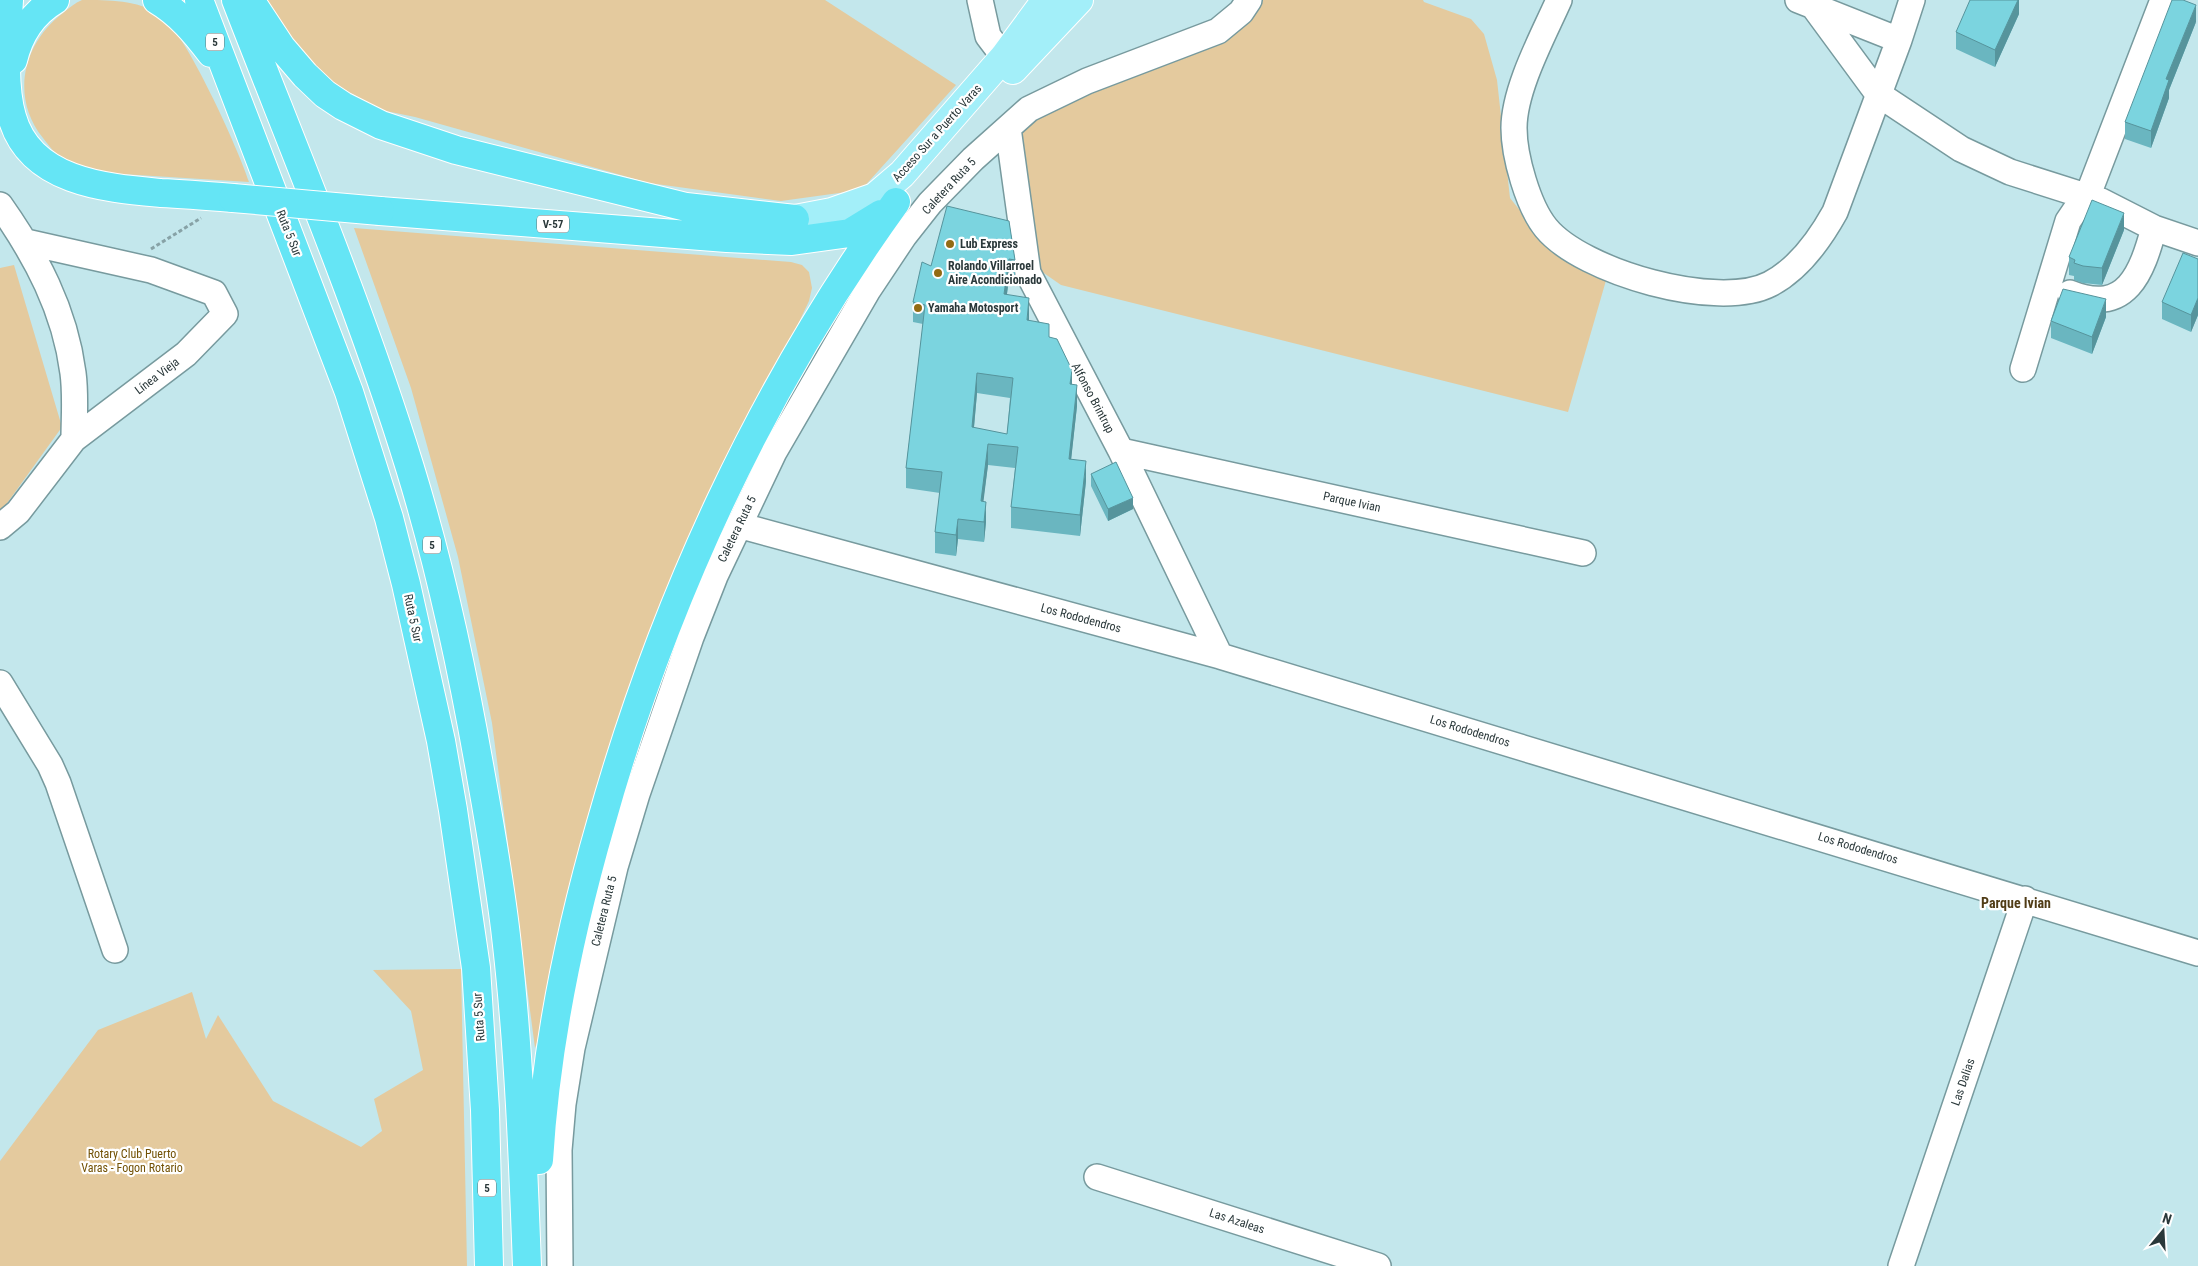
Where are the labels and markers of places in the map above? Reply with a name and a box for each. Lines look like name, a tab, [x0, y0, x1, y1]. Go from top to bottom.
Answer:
place label: Lub Express	[960, 237, 1019, 251]
marker: Lub Express	[944, 238, 956, 250]
place label: Rolando Villarroel Aire Acondicionado	[948, 259, 1042, 287]
marker: Rolando Villarroel Aire Acondicionado	[932, 267, 944, 279]
place label: Yamaha Motosport	[928, 301, 1019, 315]
marker: Yamaha Motosport	[912, 302, 924, 314]

